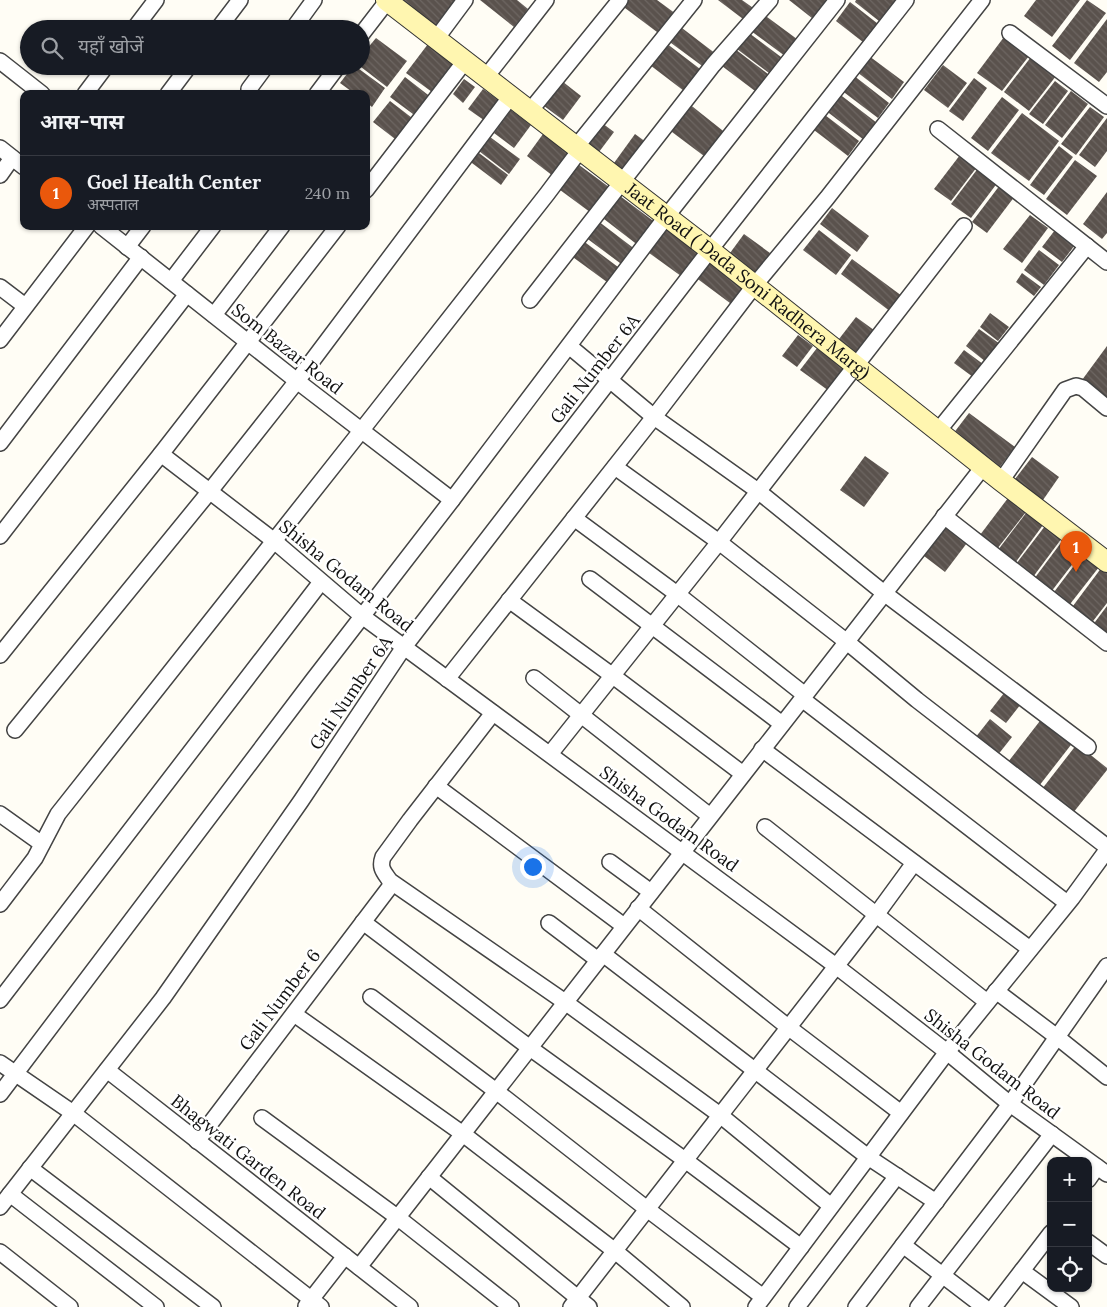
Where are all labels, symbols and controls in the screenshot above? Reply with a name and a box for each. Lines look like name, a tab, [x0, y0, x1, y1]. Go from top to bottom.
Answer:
search box	[20, 20, 370, 75]
icon: search	[38, 34, 66, 62]
text: यहाँ खोजें	[78, 34, 144, 58]
text: आस-पास	[40, 108, 124, 135]
text: Goel Health Center	[87, 170, 261, 194]
street label: Jaat Road ( Dada Soni Radhera Marg)	[620, 177, 875, 384]
text: 1	[53, 183, 59, 203]
text: 240 m	[305, 183, 350, 203]
text: अस्पताल	[87, 194, 139, 214]
street label: Som Bazar Road	[227, 298, 348, 399]
street label: Gali Number 6A	[545, 309, 645, 428]
street label: Shisha Godam Road	[275, 514, 418, 637]
pin: 1	[1060, 531, 1092, 572]
street label: Gali Number 6A	[304, 631, 398, 754]
street label: Shisha Godam Road	[595, 760, 743, 877]
your location	[520, 854, 546, 880]
street label: Gali Number 6	[234, 944, 325, 1055]
street label: Shisha Godam Road	[920, 1003, 1065, 1124]
street label: Bhagwati Garden Road	[166, 1089, 330, 1224]
map controls	[1047, 1157, 1092, 1292]
button: +	[1047, 1157, 1092, 1202]
button: −	[1047, 1202, 1092, 1247]
button: locate	[1047, 1247, 1092, 1292]

